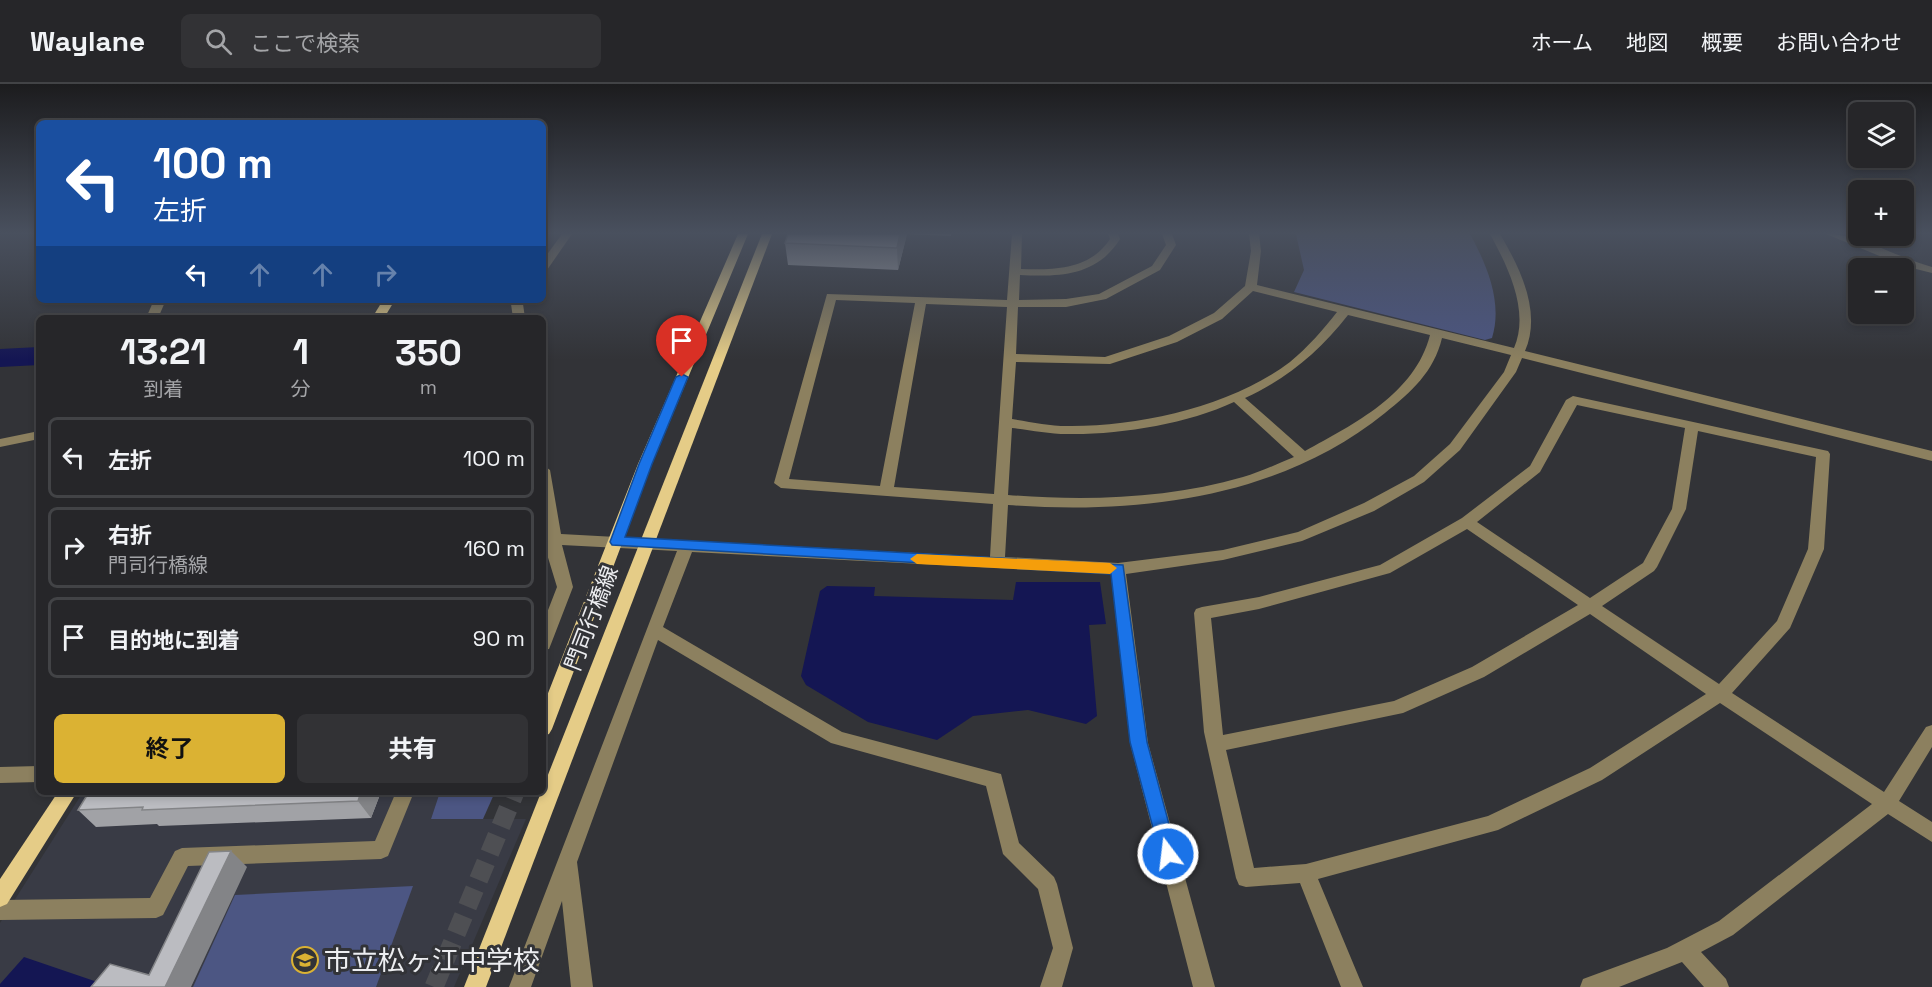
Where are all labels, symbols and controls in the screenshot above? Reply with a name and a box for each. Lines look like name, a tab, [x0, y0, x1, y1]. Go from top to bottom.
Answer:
search box	[181, 14, 601, 68]
text: Waylane	[30, 23, 145, 59]
icon: search	[202, 25, 235, 58]
text: ここで検索	[250, 29, 360, 57]
text: ホーム	[1531, 29, 1593, 56]
text: 地図	[1626, 29, 1668, 56]
text: 概要	[1701, 29, 1743, 56]
text: お問い合わせ	[1776, 29, 1902, 56]
map controls	[1848, 102, 1914, 324]
button: layers	[1848, 102, 1914, 168]
text: 100 m	[153, 137, 273, 190]
icon: left	[54, 144, 132, 222]
button: +	[1848, 180, 1914, 246]
text: 左折	[153, 193, 207, 228]
icon: left	[180, 258, 213, 291]
icon: ahead	[243, 258, 276, 291]
icon: ahead	[306, 258, 339, 291]
icon: right	[369, 258, 402, 291]
button: −	[1848, 258, 1914, 324]
pin	[656, 315, 707, 377]
icon: arrive	[665, 324, 698, 357]
text: 13:21	[120, 329, 207, 375]
text: 1	[293, 329, 309, 375]
text: 350	[395, 330, 462, 376]
text: m	[420, 374, 437, 400]
text: 到着	[143, 376, 183, 402]
text: 分	[291, 376, 311, 402]
icon: left	[57, 441, 90, 474]
text: 100 m	[463, 444, 525, 472]
text: 左折	[108, 446, 152, 474]
text: 右折	[108, 521, 152, 549]
icon: right	[57, 531, 90, 564]
text: 160 m	[464, 534, 525, 562]
text: 門司行橋線	[108, 552, 208, 578]
street label: 門司行橋線	[558, 562, 624, 674]
icon: arrive	[57, 621, 90, 654]
text: 90 m	[473, 624, 525, 652]
text: 目的地に到着	[108, 626, 240, 654]
button: 終了	[54, 714, 285, 783]
button: 共有	[297, 714, 528, 783]
position arrow	[1136, 822, 1200, 886]
place label: 市立松ヶ江中学校	[324, 943, 540, 978]
school or university icon: 市立松ヶ江中学校	[290, 945, 320, 975]

